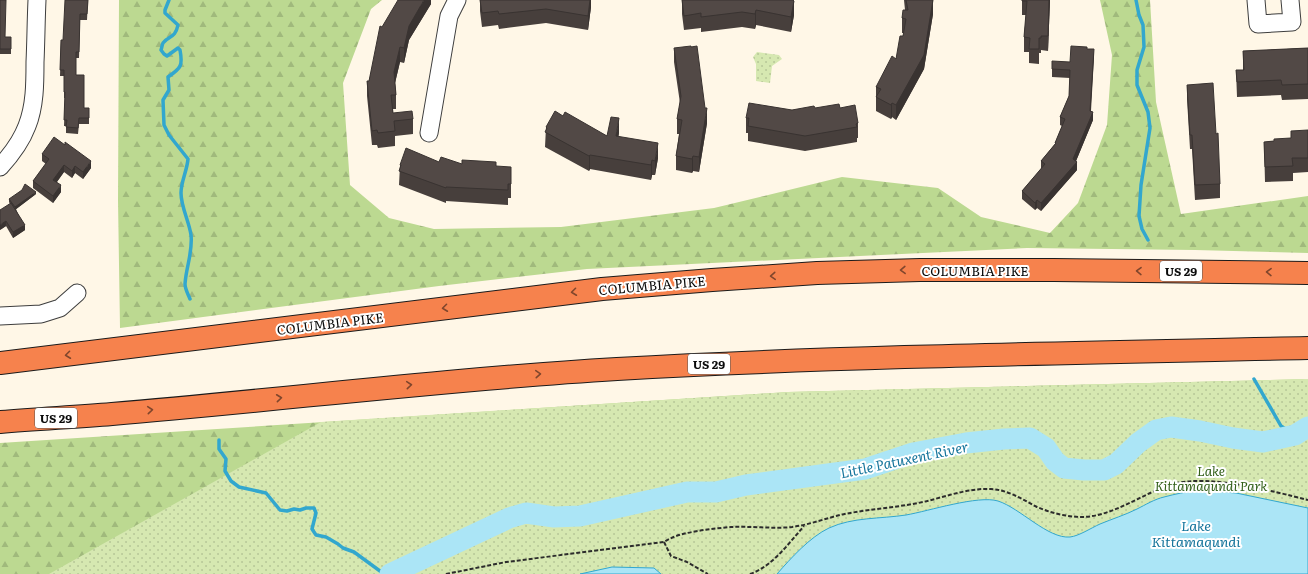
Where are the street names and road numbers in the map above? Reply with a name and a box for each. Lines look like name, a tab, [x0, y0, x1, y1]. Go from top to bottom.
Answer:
street label: COLUMBIA PIKE	[921, 261, 1029, 280]
road number: US 29	[1160, 261, 1202, 281]
street label: COLUMBIA PIKE	[598, 271, 706, 299]
street label: COLUMBIA PIKE	[276, 307, 384, 339]
road number: US 29	[688, 354, 730, 374]
road number: US 29	[35, 408, 77, 428]

